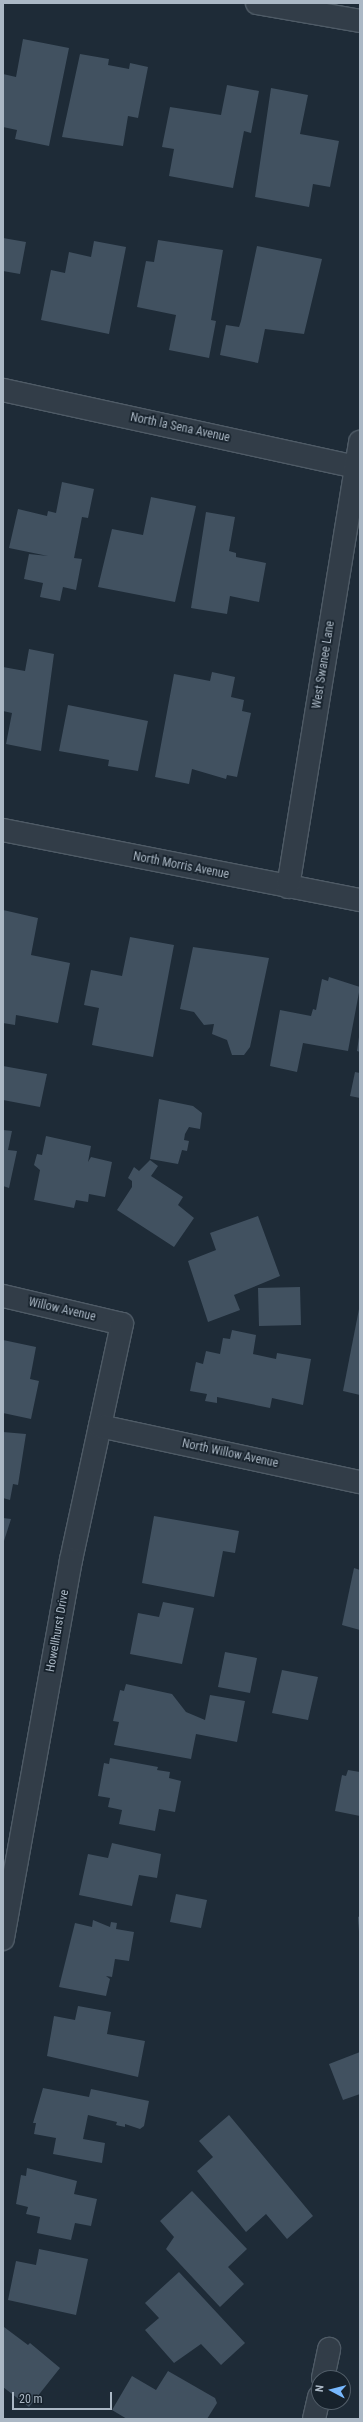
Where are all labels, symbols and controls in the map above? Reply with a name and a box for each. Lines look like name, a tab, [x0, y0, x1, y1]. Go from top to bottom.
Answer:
street label: North la Sena Avenue	[129, 410, 231, 446]
street label: West Swanee Lane	[310, 620, 338, 710]
street label: North Morris Avenue	[132, 850, 230, 882]
street label: Willow Avenue	[27, 1295, 97, 1325]
street label: North Willow Avenue	[181, 1437, 279, 1471]
street label: Howellhurst Drive	[44, 1589, 72, 1673]
north arrow	[311, 2370, 351, 2410]
scale bar	[14, 2384, 114, 2410]
text: N	[313, 2384, 326, 2393]
text: 20 m	[19, 2392, 43, 2406]

